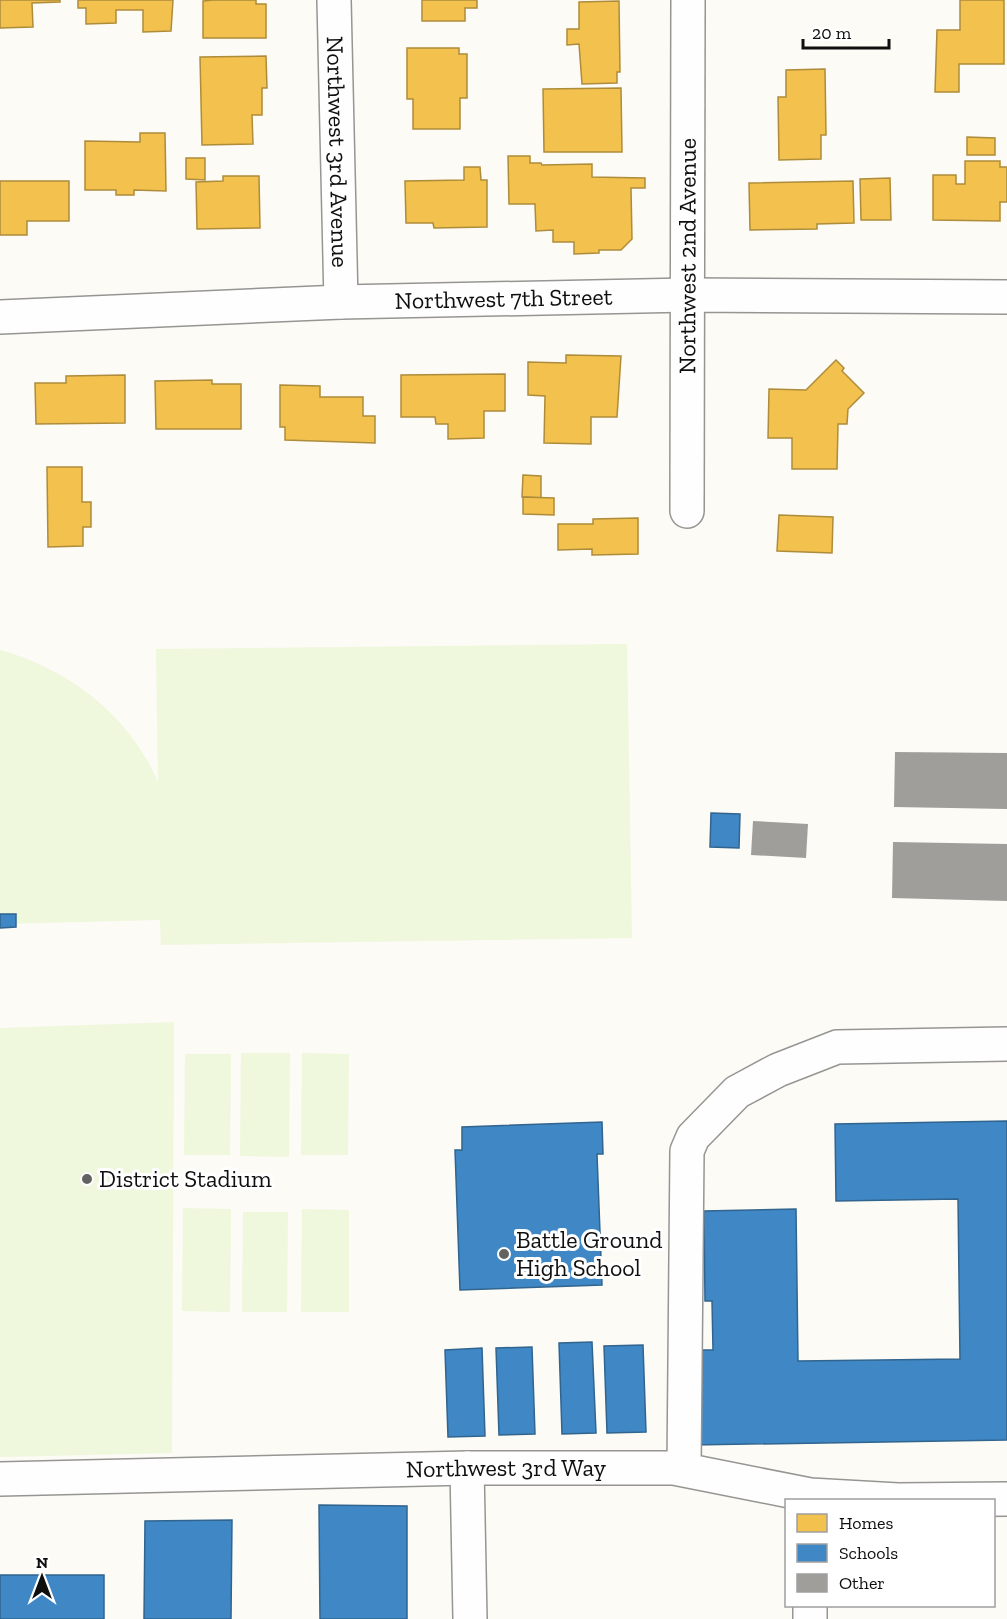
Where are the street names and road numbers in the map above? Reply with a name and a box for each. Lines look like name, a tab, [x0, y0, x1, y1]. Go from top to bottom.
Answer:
street label: Northwest 3rd Avenue	[321, 36, 355, 268]
street label: Northwest 2nd Avenue	[672, 138, 702, 374]
street label: Northwest 7th Street	[394, 282, 613, 315]
street label: Northwest 3rd Way	[405, 1453, 607, 1483]

